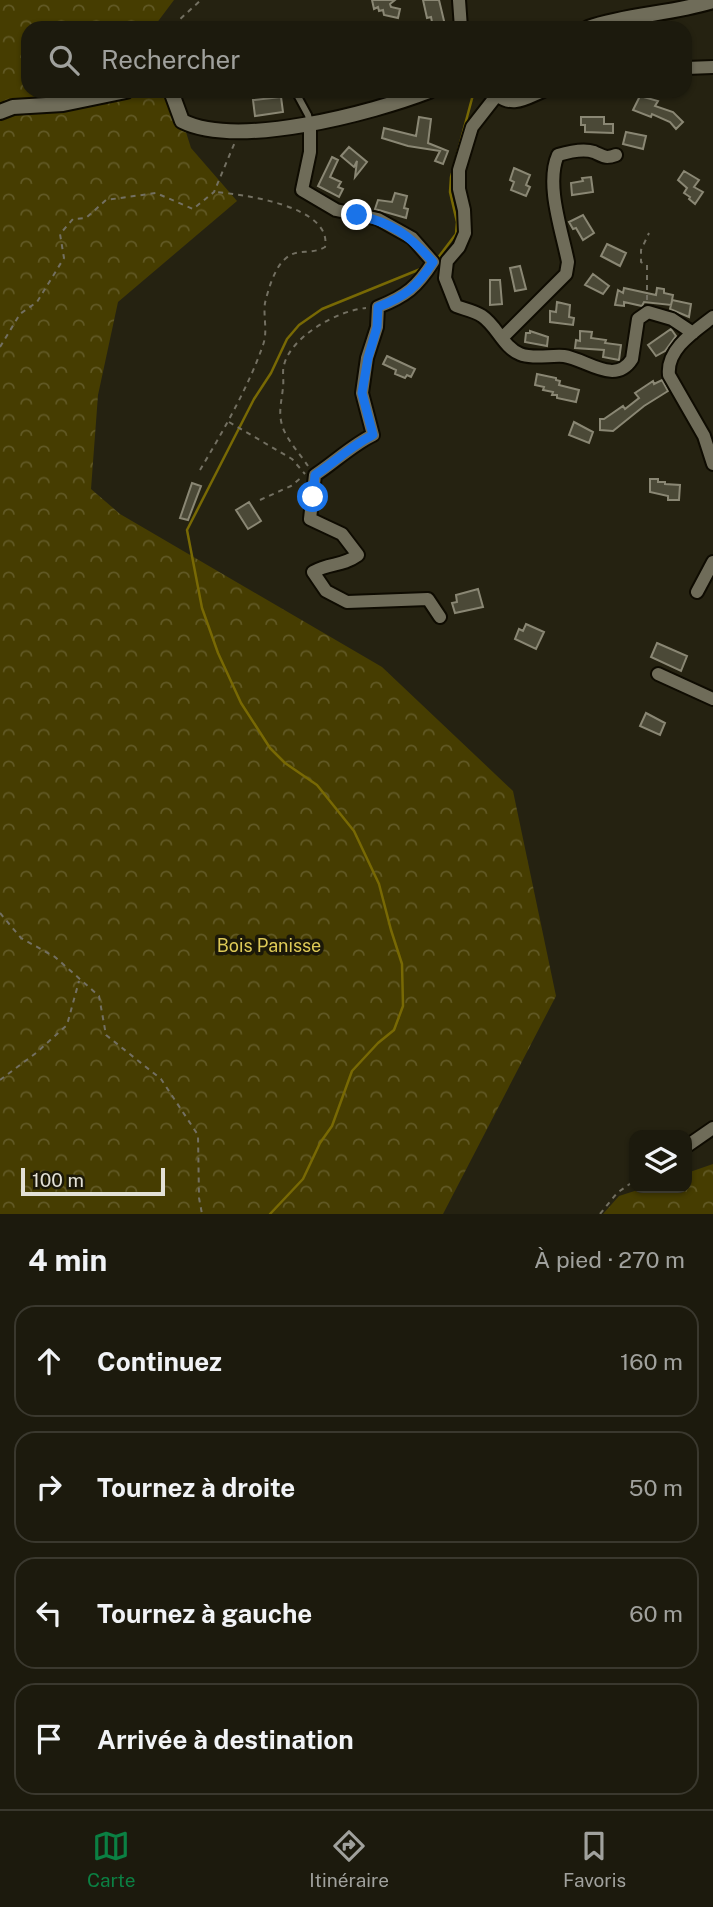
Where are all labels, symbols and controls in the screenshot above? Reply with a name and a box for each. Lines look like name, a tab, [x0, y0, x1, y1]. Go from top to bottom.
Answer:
search box	[21, 21, 692, 98]
icon: search	[45, 41, 83, 79]
text: Rechercher	[101, 44, 240, 75]
route end	[341, 199, 372, 230]
route start	[297, 481, 328, 512]
park label: Bois Panisse	[217, 935, 321, 956]
map controls	[629, 1130, 692, 1193]
button: layers	[629, 1130, 692, 1193]
scale bar	[21, 1165, 164, 1197]
text: 100 m	[32, 1169, 84, 1191]
text: 4 min	[28, 1242, 107, 1278]
text: À pied · 270 m	[534, 1246, 685, 1273]
icon: ahead	[30, 1342, 68, 1380]
text: Continuez	[97, 1346, 222, 1377]
text: 160 m	[620, 1348, 683, 1375]
icon: right	[30, 1468, 68, 1506]
text: Tournez à droite	[97, 1472, 295, 1503]
text: 50 m	[629, 1474, 683, 1501]
icon: left	[30, 1594, 68, 1632]
text: Tournez à gauche	[97, 1598, 312, 1629]
text: 60 m	[629, 1600, 683, 1627]
icon: arrive	[30, 1720, 68, 1758]
text: Arrivée à destination	[97, 1724, 354, 1755]
tab: Carte	[87, 1827, 135, 1891]
tab: Itinéraire	[309, 1827, 389, 1891]
tab: Favoris	[563, 1827, 626, 1891]

